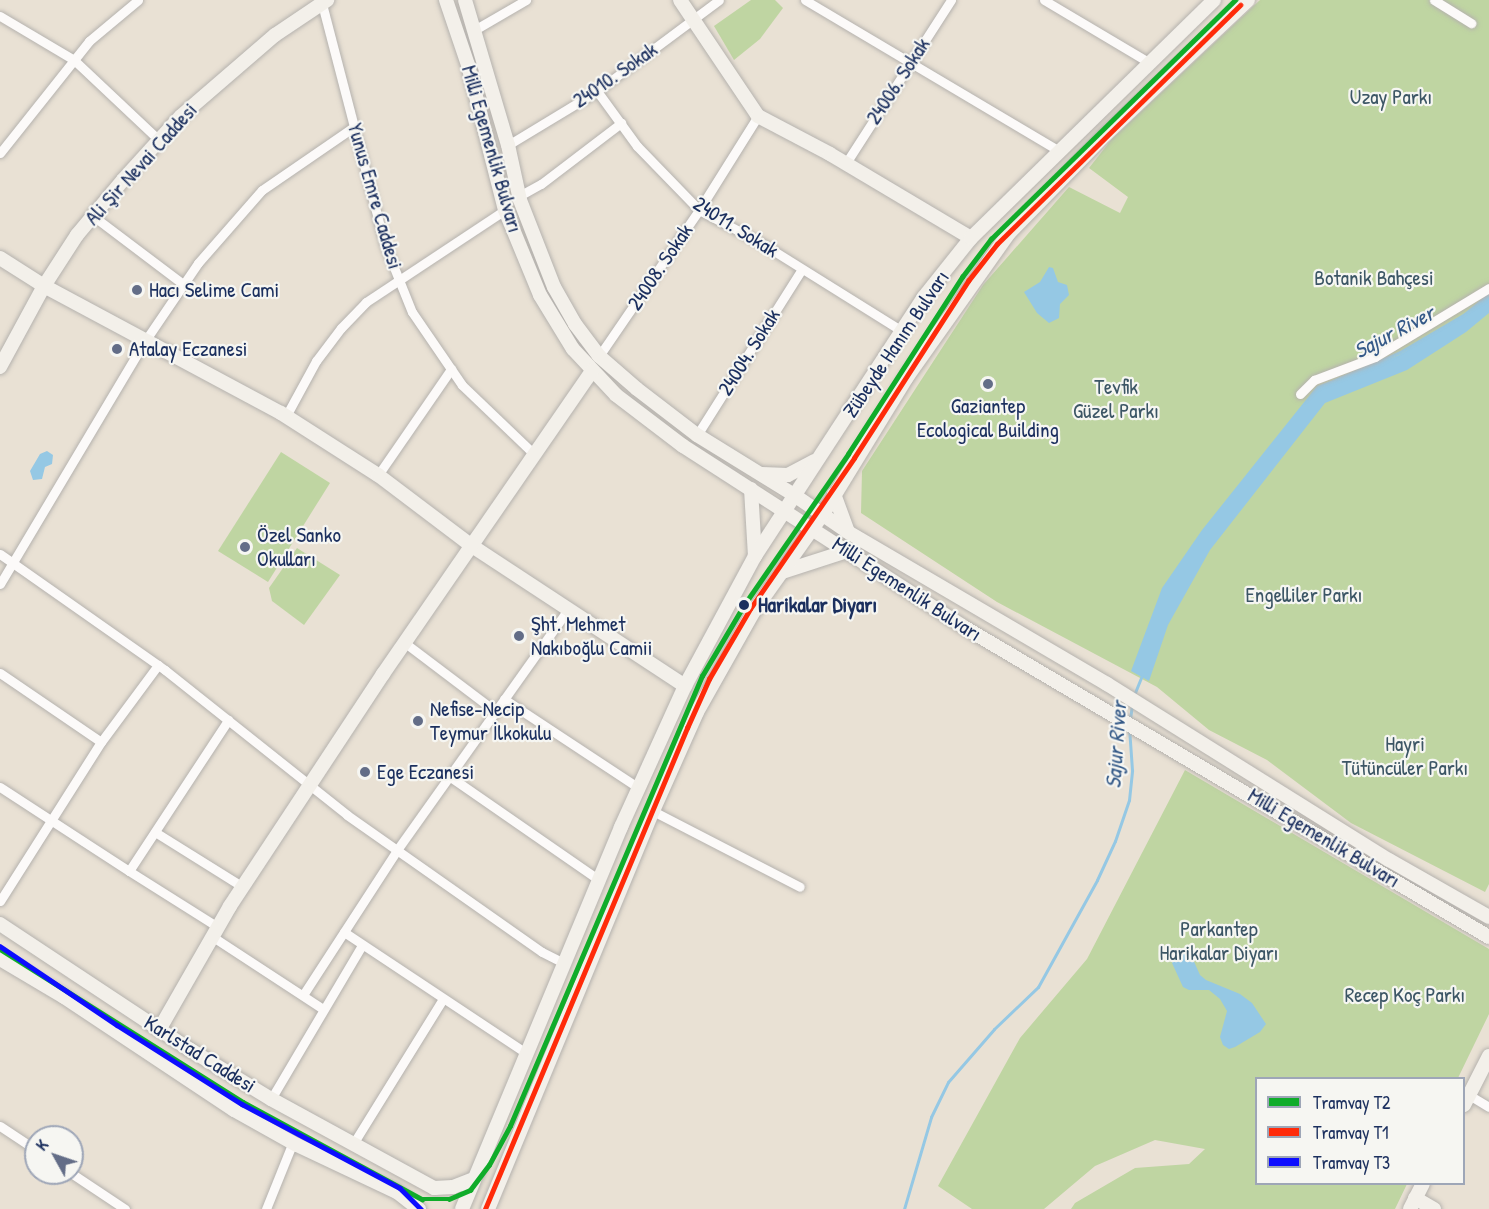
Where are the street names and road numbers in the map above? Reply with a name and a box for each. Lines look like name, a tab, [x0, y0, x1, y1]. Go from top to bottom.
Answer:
street label: 24006. Sokak	[861, 33, 935, 129]
street label: 24010. Sokak	[568, 37, 662, 113]
street label: Milli Egemenlik Bulvarı	[456, 62, 528, 236]
street label: Ali Şir Nevai Caddesi	[80, 98, 202, 230]
street label: Yunus Emre Caddesi	[342, 120, 408, 272]
street label: 24011. Sokak	[689, 191, 783, 263]
street label: 24008. Sokak	[622, 219, 698, 315]
street label: Zübeyde Hanım Bulvarı	[838, 266, 954, 422]
street label: 24004. Sokak	[712, 304, 786, 400]
street label: Milli Egemenlik Bulvarı	[828, 531, 986, 647]
street label: Milli Egemenlik Bulvarı	[1243, 783, 1405, 893]
street label: Karlstad Caddesi	[140, 1010, 260, 1098]

